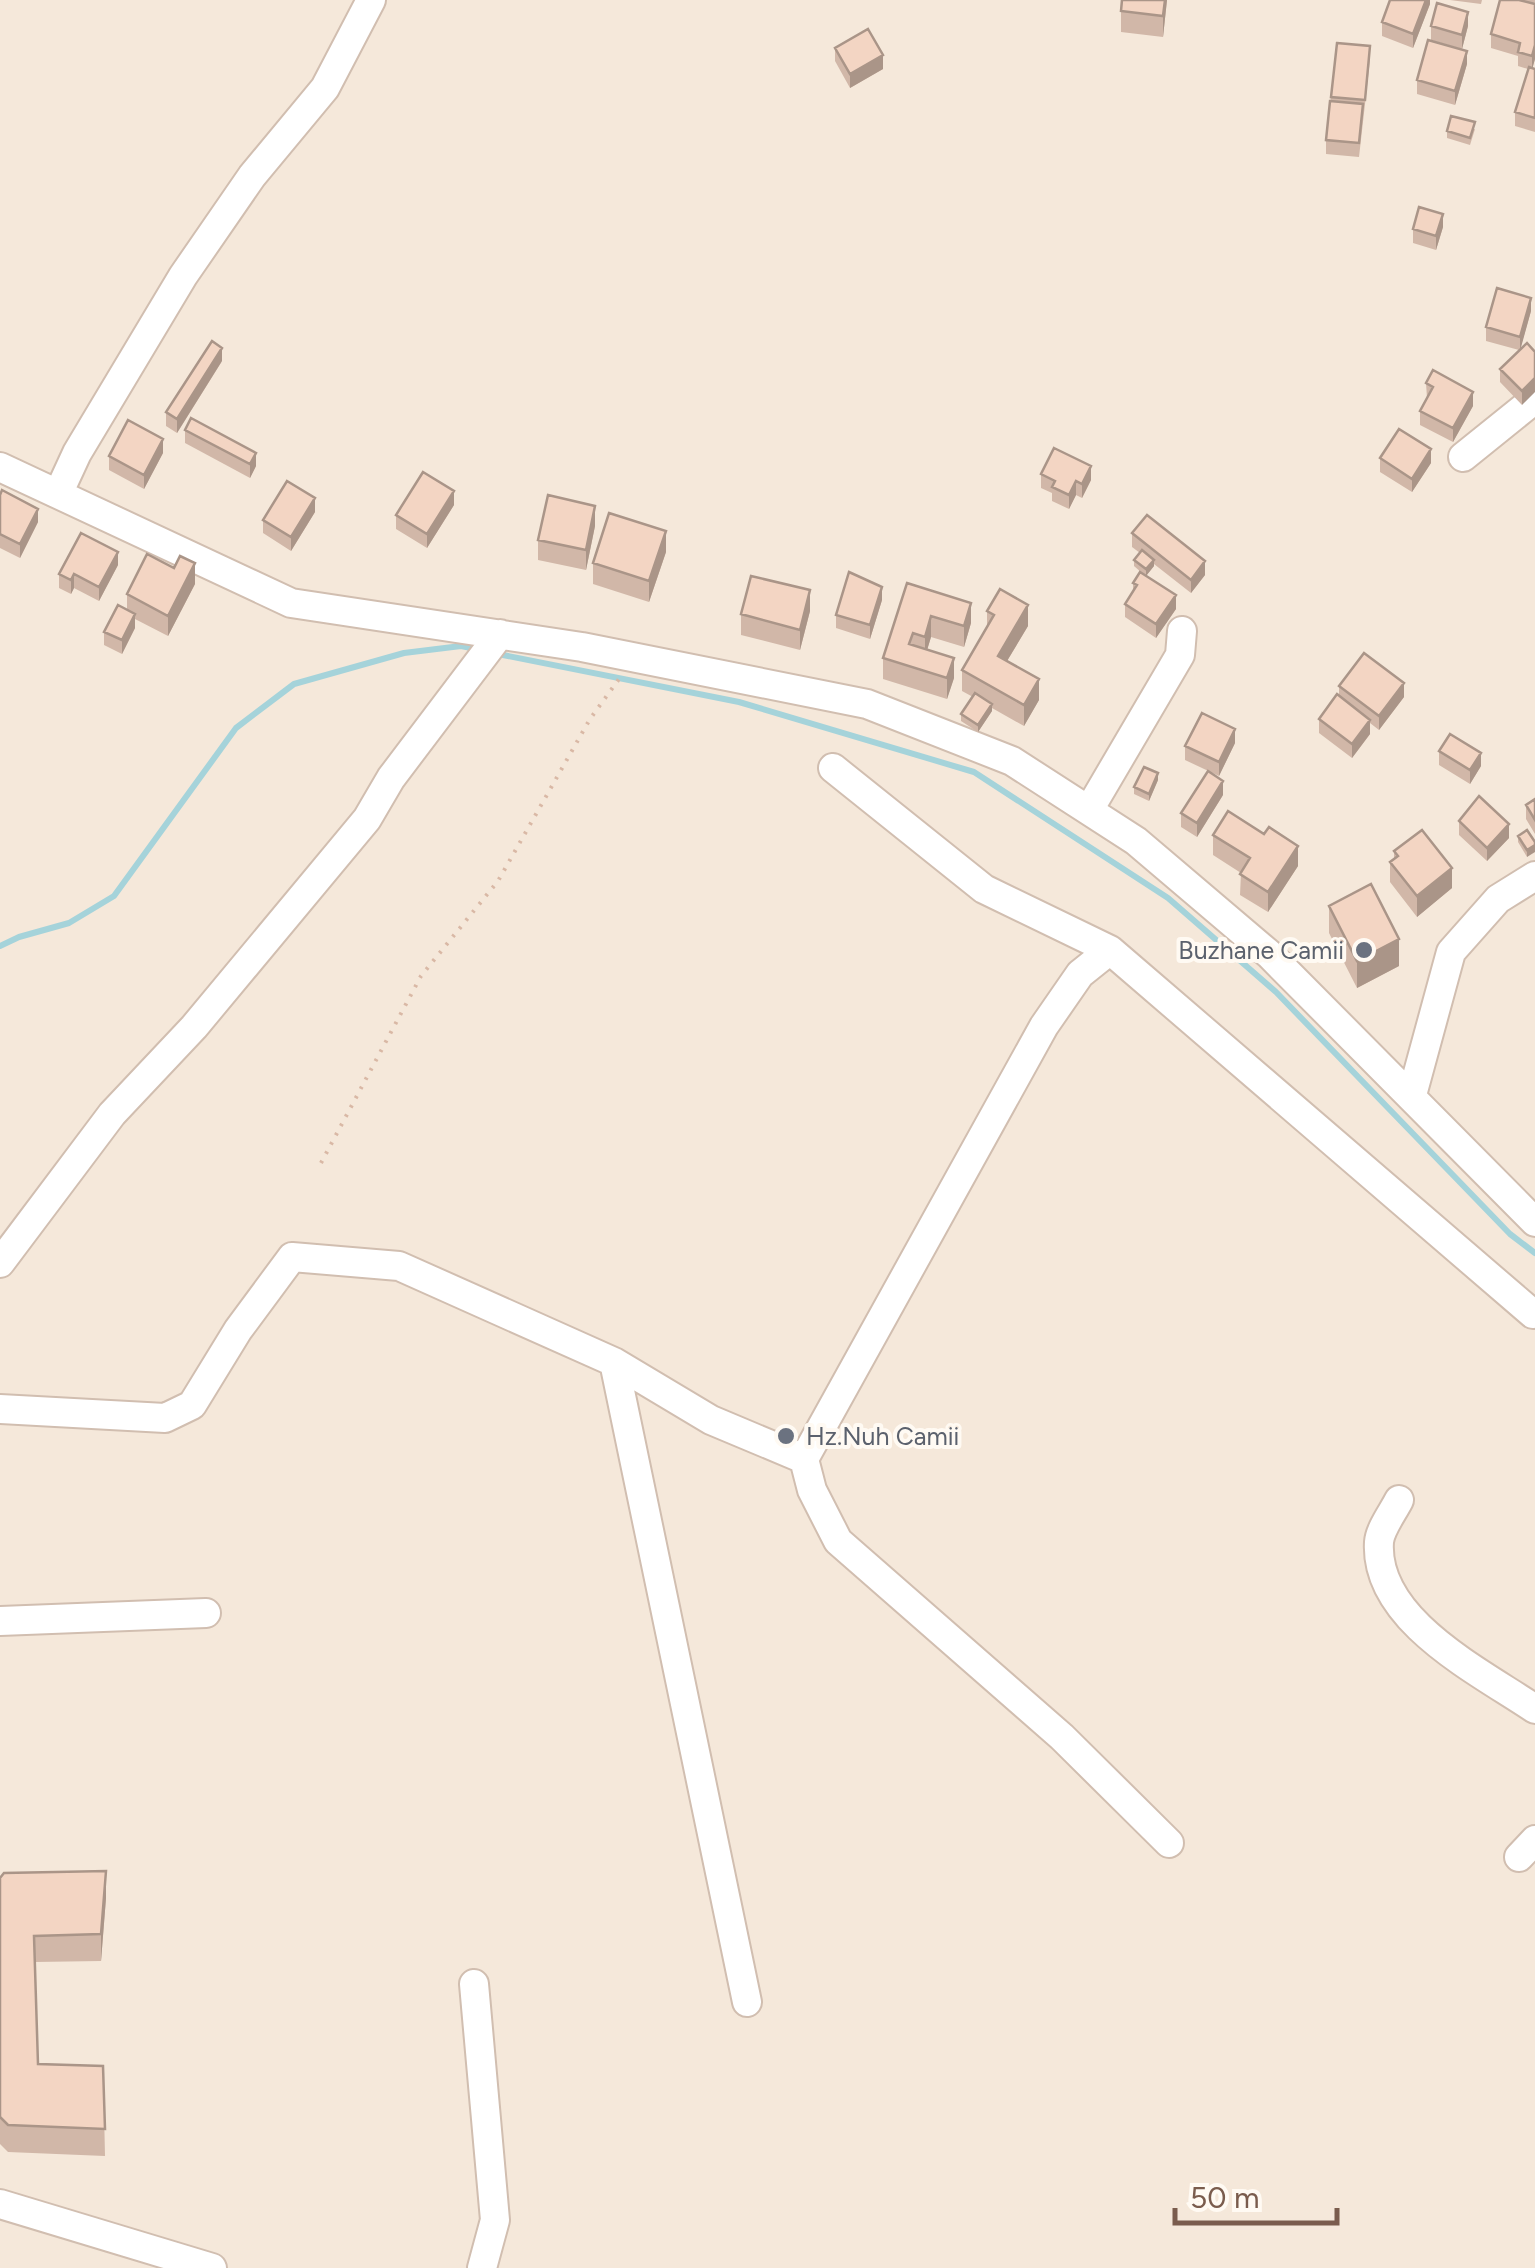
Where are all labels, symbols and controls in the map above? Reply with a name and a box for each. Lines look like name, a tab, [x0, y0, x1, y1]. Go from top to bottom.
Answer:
place label: Buzhane Camii	[1178, 935, 1344, 965]
marker: Buzhane Camii	[1353, 939, 1375, 961]
place label: Hz.Nuh Camii	[806, 1421, 959, 1451]
marker: Hz.Nuh Camii	[775, 1425, 797, 1447]
scale bar	[1175, 2163, 1338, 2225]
text: 50 m	[1190, 2179, 1259, 2216]

